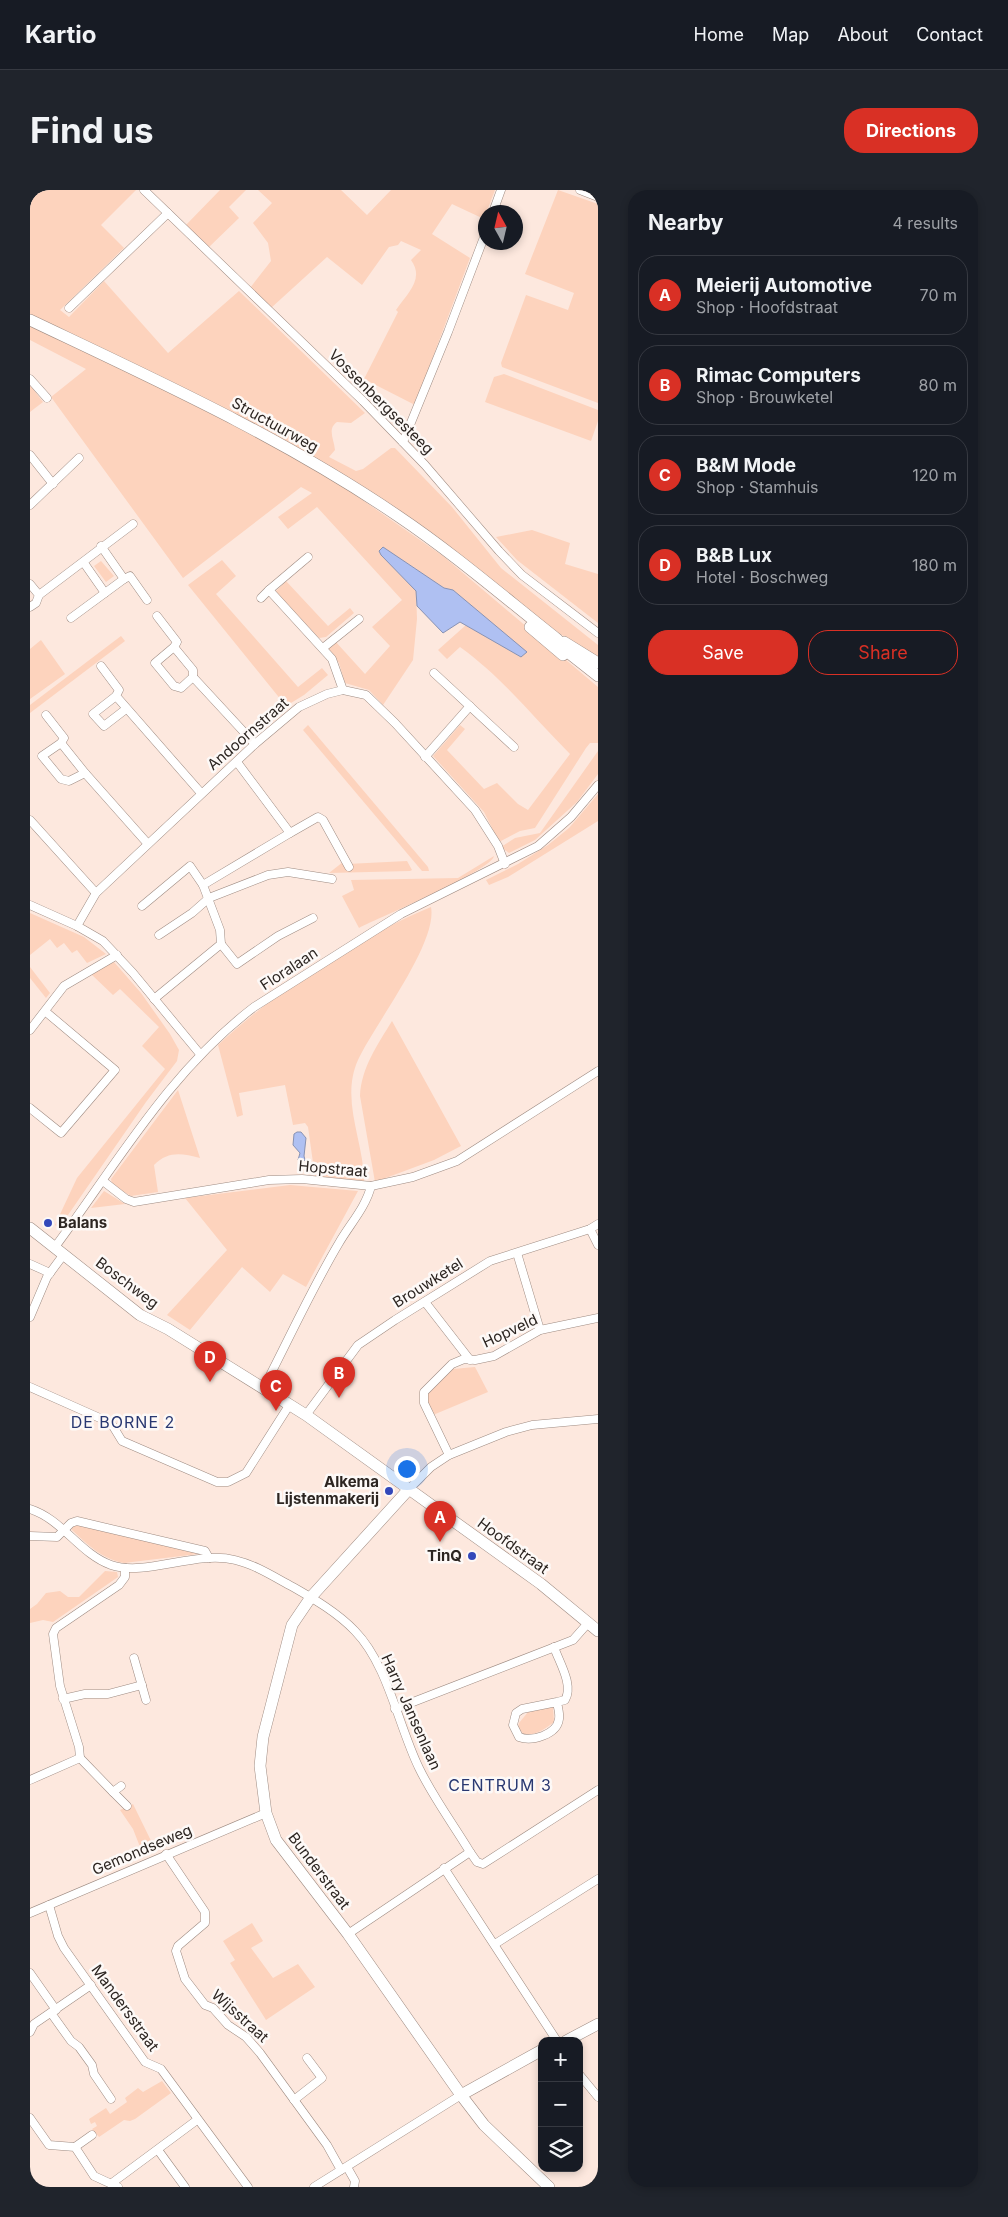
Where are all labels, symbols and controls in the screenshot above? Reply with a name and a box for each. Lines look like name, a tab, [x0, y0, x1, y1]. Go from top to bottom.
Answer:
text: Kartio	[25, 20, 96, 49]
text: Home	[694, 24, 744, 45]
text: Map	[772, 24, 809, 45]
text: About	[837, 24, 888, 45]
text: Contact	[916, 24, 983, 45]
button: Directions	[844, 108, 978, 153]
text: Find us	[30, 109, 154, 151]
north arrow	[478, 205, 523, 250]
text: Nearby	[648, 210, 723, 235]
text: 4 results	[893, 213, 958, 233]
text: Meierij Automotive	[696, 274, 872, 297]
text: A	[659, 285, 671, 305]
text: 70 m	[920, 285, 957, 305]
text: Shop · Hoofdstraat	[696, 297, 838, 317]
street label: Vossenbergsesteeg	[325, 345, 438, 458]
text: Rimac Computers	[696, 364, 861, 387]
text: B	[660, 375, 670, 395]
text: 80 m	[918, 375, 957, 395]
text: Shop · Brouwketel	[696, 387, 833, 407]
street label: Structuurweg	[229, 393, 322, 456]
text: B&M Mode	[696, 454, 796, 477]
text: C	[659, 465, 671, 485]
text: 120 m	[912, 465, 957, 485]
text: Shop · Stamhuis	[696, 477, 819, 497]
text: B&B Lux	[696, 544, 772, 567]
text: D	[659, 555, 671, 575]
text: 180 m	[912, 555, 957, 575]
text: Hotel · Boschweg	[696, 567, 828, 587]
button: Save	[648, 630, 798, 675]
button: Share	[808, 630, 958, 675]
street label: Andoornstraat	[203, 693, 292, 774]
street label: Floralaan	[256, 943, 321, 994]
street label: Hopstraat	[298, 1156, 369, 1181]
place label: Balans	[58, 1213, 107, 1232]
marker: Balans	[42, 1217, 54, 1229]
street label: Boschweg	[92, 1253, 163, 1312]
street label: Brouwketel	[389, 1254, 466, 1312]
street label: Hopveld	[479, 1310, 540, 1352]
pin: D	[194, 1341, 226, 1382]
pin: B	[323, 1357, 355, 1398]
pin: C	[260, 1370, 292, 1411]
district label: DE BORNE 2	[71, 1412, 175, 1432]
your location	[394, 1456, 420, 1482]
place label: Alkema Lijstenmakerij	[276, 1472, 379, 1508]
marker: Alkema Lijstenmakerij	[383, 1485, 395, 1497]
pin: A	[424, 1501, 456, 1542]
street label: Hoofdstraat	[474, 1513, 553, 1578]
place label: TinQ	[427, 1546, 462, 1565]
marker: TinQ	[466, 1550, 478, 1562]
street label: Harry Jansenlaan	[377, 1651, 445, 1773]
district label: CENTRUM 3	[448, 1775, 552, 1795]
street label: Gemondseweg	[89, 1820, 195, 1879]
street label: Bunderstraat	[284, 1829, 355, 1913]
street label: Mandersstraat	[88, 1961, 163, 2055]
street label: Wijsstraat	[208, 1985, 273, 2046]
map controls	[538, 2037, 583, 2172]
button: +	[538, 2037, 583, 2082]
button: −	[538, 2082, 583, 2127]
button: layers	[538, 2127, 583, 2172]

